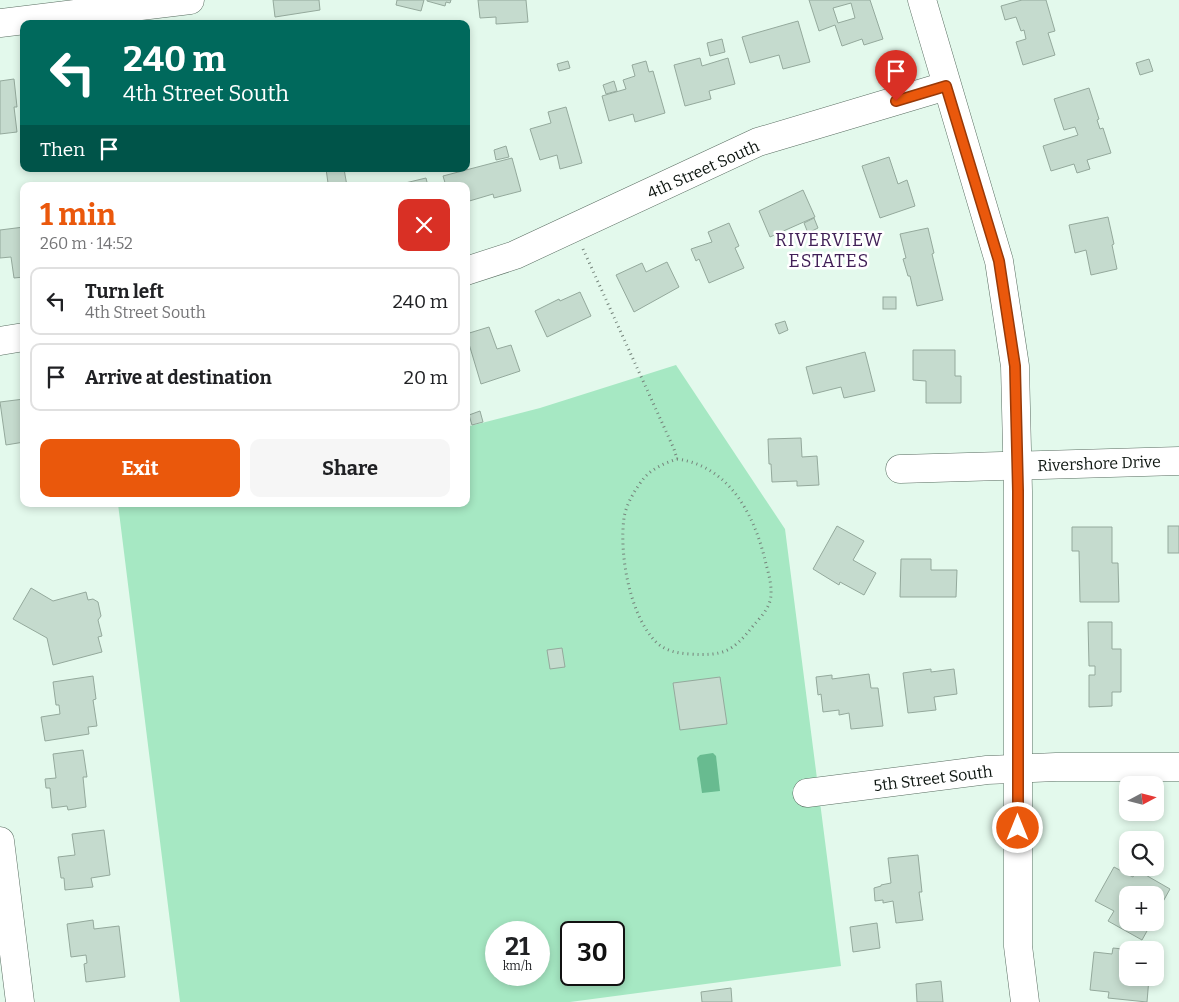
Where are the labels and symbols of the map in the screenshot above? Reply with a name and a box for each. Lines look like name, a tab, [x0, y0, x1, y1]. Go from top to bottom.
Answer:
pin	[875, 50, 917, 101]
street label: 4th Street South	[644, 136, 762, 203]
district label: RIVERVIEW ESTATES	[775, 229, 883, 272]
street label: Rivershore Drive	[1037, 452, 1161, 475]
street label: 5th Street South	[872, 762, 994, 795]
north arrow	[1119, 776, 1164, 821]
position arrow	[991, 801, 1043, 853]
speed limit sign: 30	[560, 921, 625, 986]

